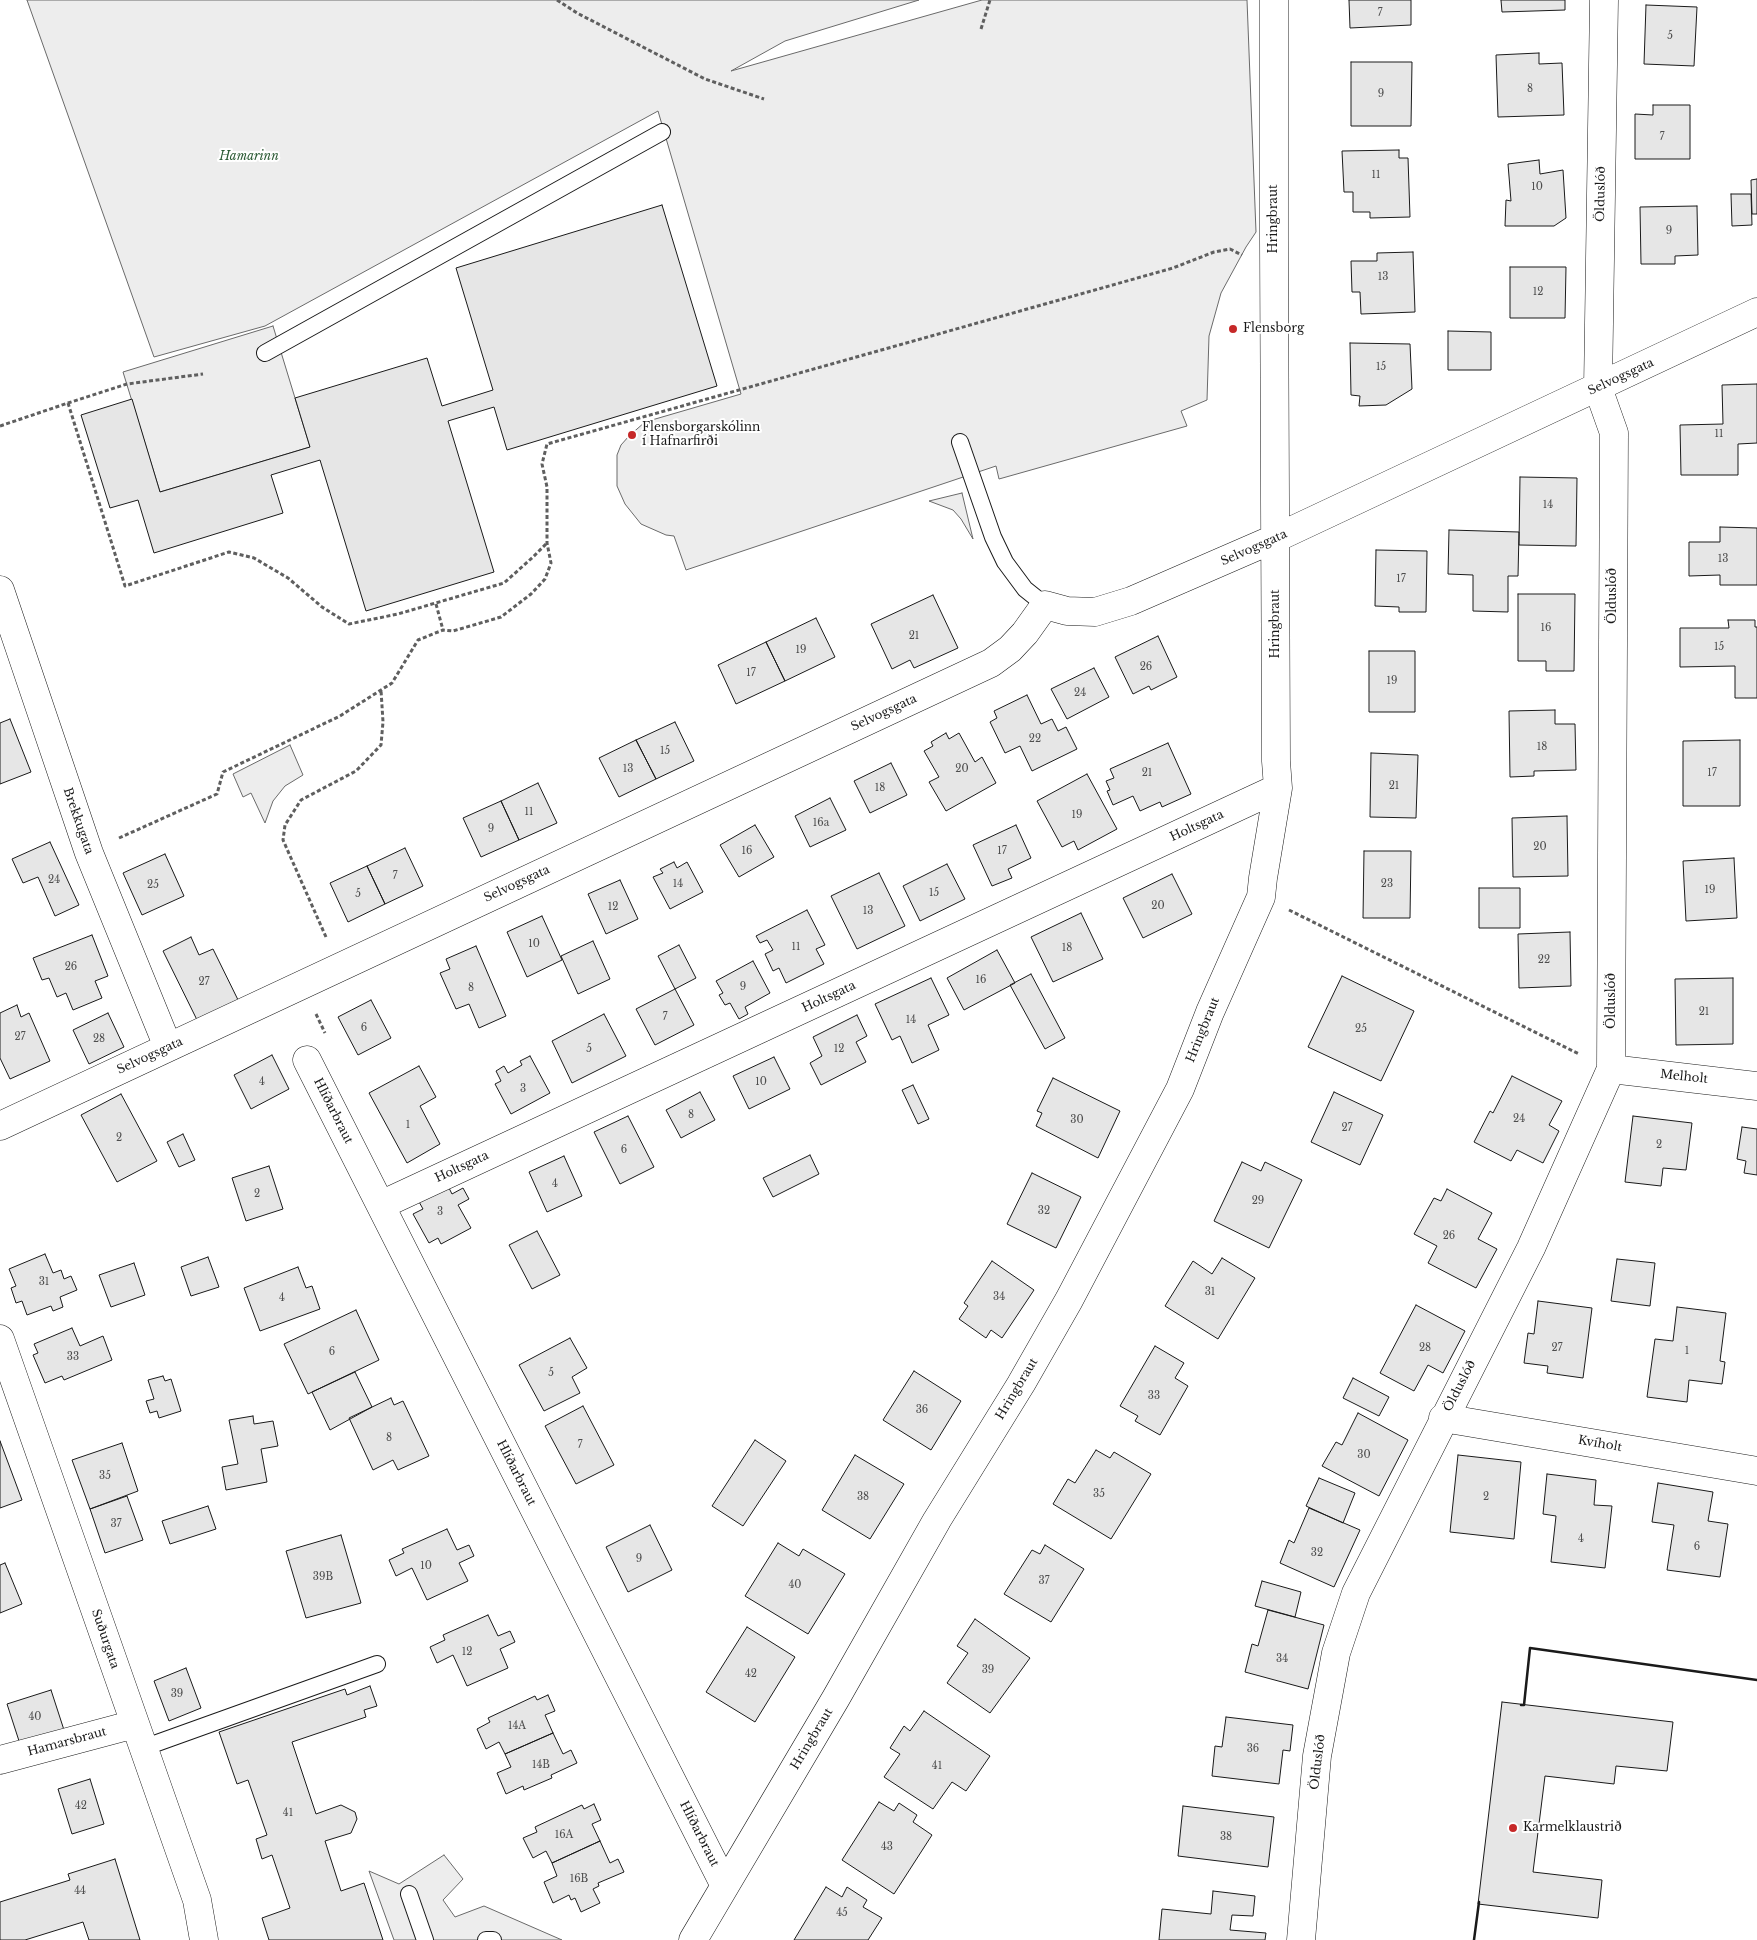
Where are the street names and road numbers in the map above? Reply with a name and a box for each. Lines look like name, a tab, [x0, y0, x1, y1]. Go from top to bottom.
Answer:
street label: Ölduslóð	[1593, 166, 1609, 222]
street label: Hringbraut	[1267, 184, 1281, 254]
street label: Selvogsgata	[1586, 355, 1656, 399]
street label: Selvogsgata	[1219, 527, 1289, 569]
street label: Ölduslóð	[1606, 568, 1620, 624]
street label: Hringbraut	[1269, 589, 1283, 659]
street label: Selvogsgata	[849, 691, 919, 735]
street label: Brekkugata	[60, 786, 96, 856]
street label: Holtsgata	[1168, 807, 1226, 845]
street label: Selvogsgata	[482, 862, 552, 906]
street label: Ölduslóð	[1605, 973, 1619, 1029]
street label: Holtsgata	[800, 978, 858, 1016]
street label: Hringbraut	[1183, 995, 1223, 1065]
street label: Selvogsgata	[115, 1034, 185, 1078]
street label: Melholt	[1659, 1067, 1709, 1087]
street label: Hlíðarbraut	[310, 1076, 356, 1146]
street label: Holtsgata	[433, 1148, 491, 1186]
street label: Hringbraut	[993, 1356, 1041, 1422]
street label: Ölduslóð	[1441, 1358, 1479, 1414]
street label: Kvíholt	[1577, 1433, 1623, 1455]
street label: Hlíðarbraut	[493, 1438, 539, 1508]
street label: Suðurgata	[88, 1607, 122, 1671]
street label: Hringbraut	[788, 1706, 836, 1772]
street label: Hamarsbraut	[26, 1725, 108, 1759]
street label: Ölduslóð	[1307, 1733, 1329, 1791]
street label: Hlíðarbraut	[676, 1799, 722, 1869]

